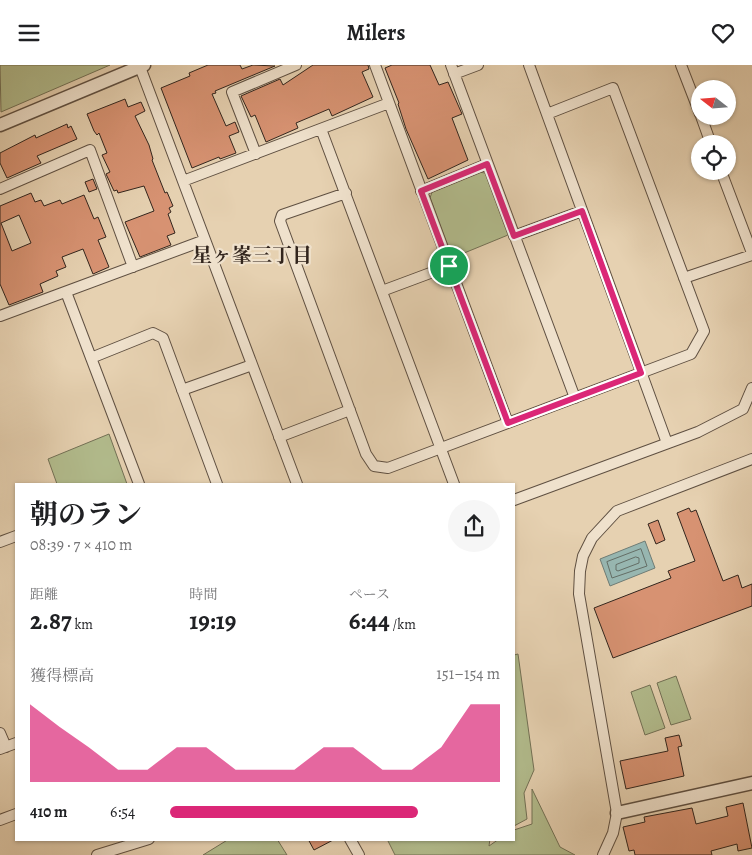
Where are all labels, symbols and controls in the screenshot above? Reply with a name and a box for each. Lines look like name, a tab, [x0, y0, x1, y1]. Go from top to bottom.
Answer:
text: Milers	[347, 18, 405, 48]
icon: menu	[15, 19, 43, 47]
icon: heart	[709, 19, 737, 47]
north arrow	[691, 80, 736, 125]
map controls	[691, 80, 736, 180]
button: locate	[691, 135, 736, 180]
district label: 星ヶ峯三丁目	[192, 242, 312, 269]
pin	[428, 245, 470, 287]
icon: arrive	[435, 252, 463, 280]
text: 朝のラン	[30, 496, 142, 534]
button: share	[448, 500, 500, 552]
text: 08:39 · 7 × 410 m	[30, 534, 132, 556]
text: 距離	[30, 585, 58, 604]
text: 時間	[189, 585, 217, 604]
text: ペース	[349, 585, 390, 604]
text: 2.87	[30, 604, 72, 638]
text: 19:19	[189, 604, 236, 638]
text: 6:44	[349, 604, 390, 638]
text: km	[72, 615, 93, 634]
text: /km	[390, 615, 416, 634]
text: 151–154 m	[436, 663, 500, 685]
text: 獲得標高	[30, 665, 94, 687]
text: 410 m	[30, 801, 68, 823]
text: 6:54	[110, 801, 135, 823]

